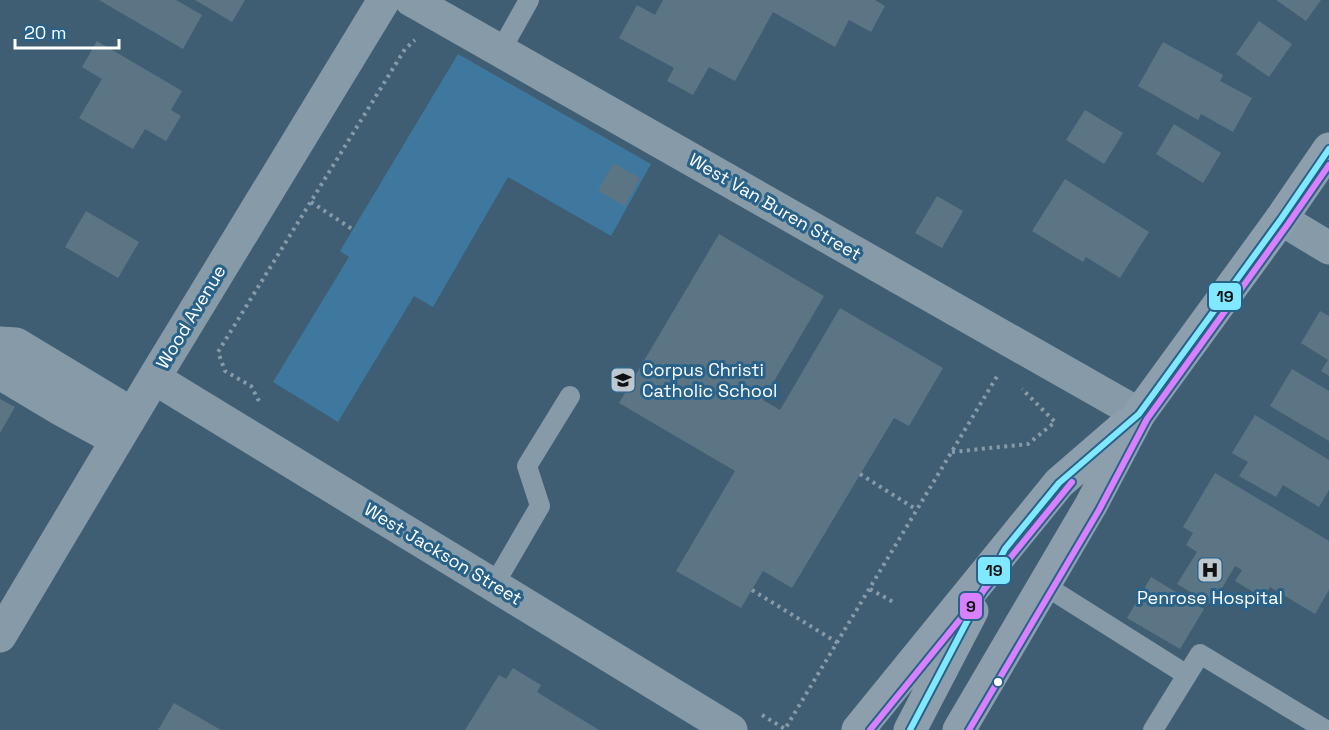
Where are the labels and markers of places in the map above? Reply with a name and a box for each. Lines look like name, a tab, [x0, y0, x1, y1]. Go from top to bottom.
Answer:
place label: Corpus Christi Catholic School	[642, 358, 777, 402]
school or university icon: Corpus Christi Catholic School	[608, 365, 638, 395]
hospital icon: Penrose Hospital	[1195, 555, 1225, 585]
place label: Penrose Hospital	[1137, 586, 1283, 609]
unlabelled marker	[992, 676, 1004, 688]

